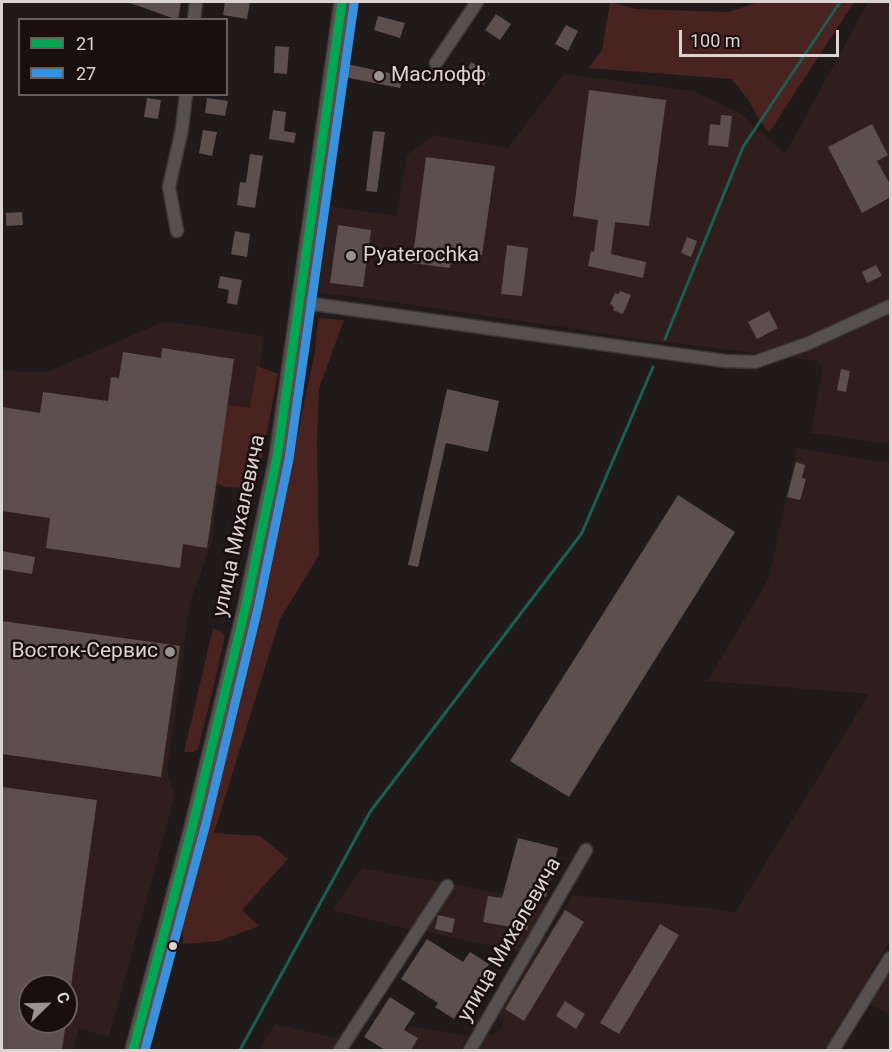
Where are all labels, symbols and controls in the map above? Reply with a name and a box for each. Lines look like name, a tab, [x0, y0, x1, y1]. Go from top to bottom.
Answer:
legend	[18, 18, 228, 96]
scale bar	[682, 18, 842, 56]
text: 100 m	[690, 30, 741, 51]
text: 21	[76, 33, 96, 54]
text: 27	[76, 63, 96, 84]
place label: Маслофф	[391, 63, 486, 89]
marker: Маслофф	[372, 69, 386, 83]
place label: Pyaterochka	[363, 243, 479, 269]
marker: Pyaterochka	[344, 249, 358, 263]
street label: улица Михалевича	[208, 433, 272, 619]
place label: Восток-Сервис	[11, 639, 158, 665]
marker: Восток-Сервис	[163, 645, 177, 659]
street label: улица Михалевича	[453, 853, 567, 1027]
unlabelled marker	[167, 940, 179, 952]
north arrow	[18, 974, 78, 1034]
text: С	[52, 989, 74, 1006]

